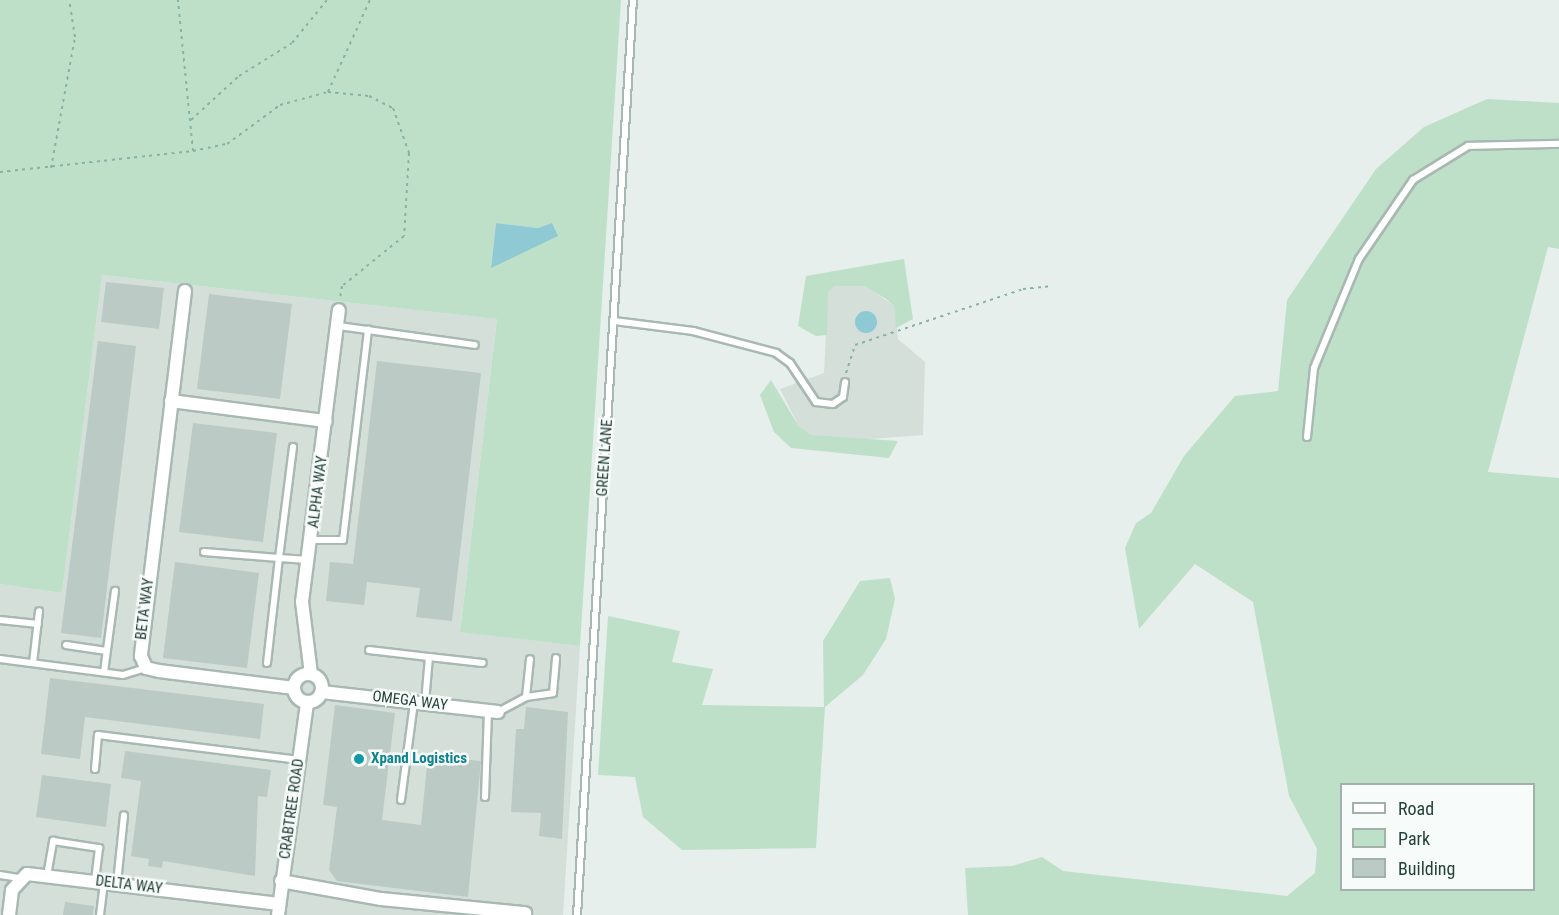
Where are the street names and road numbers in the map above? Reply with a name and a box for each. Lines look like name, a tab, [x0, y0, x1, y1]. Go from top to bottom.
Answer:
street label: GREEN LANE	[593, 419, 617, 497]
street label: ALPHA WAY	[305, 455, 331, 529]
street label: BETA WAY	[132, 577, 158, 641]
street label: OMEGA WAY	[371, 687, 449, 715]
street label: CRABTREE ROAD	[276, 758, 308, 860]
street label: DELTA WAY	[94, 872, 164, 898]

